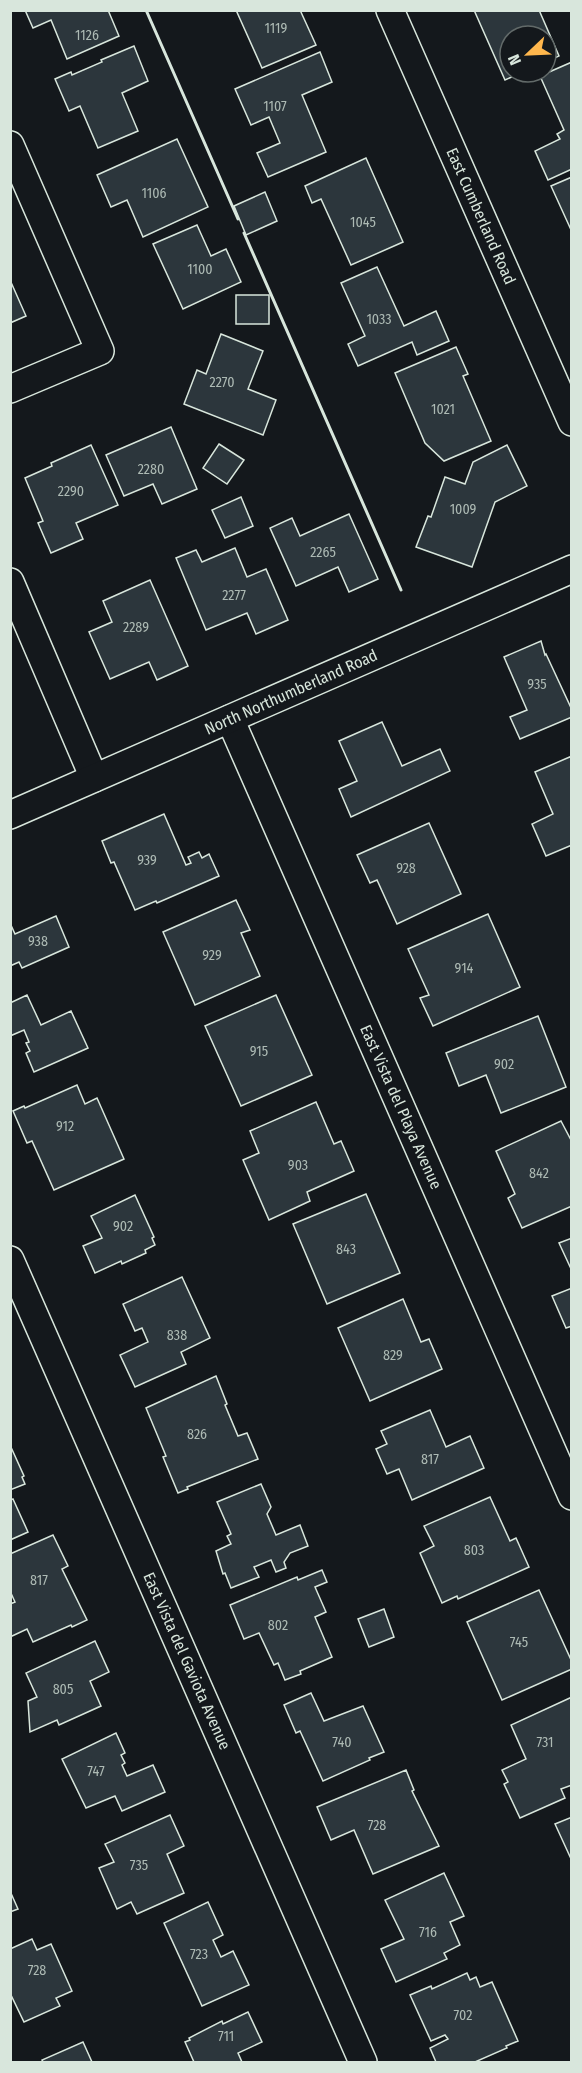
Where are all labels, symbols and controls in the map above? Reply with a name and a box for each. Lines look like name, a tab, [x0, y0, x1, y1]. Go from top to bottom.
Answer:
house number: 1119	[265, 20, 288, 37]
north arrow	[498, 24, 558, 84]
house number: 1126	[75, 27, 99, 44]
text: N	[504, 52, 525, 68]
house number: 1107	[263, 98, 287, 115]
street label: East Cumberland Road	[442, 145, 520, 287]
house number: 1106	[142, 185, 167, 202]
house number: 1045	[350, 214, 376, 231]
house number: 1100	[187, 261, 213, 278]
house number: 1033	[366, 311, 392, 328]
house number: 2270	[209, 374, 235, 391]
house number: 1021	[431, 401, 455, 418]
house number: 2280	[138, 461, 164, 478]
house number: 2290	[58, 483, 84, 500]
house number: 1009	[450, 501, 477, 518]
house number: 2265	[310, 544, 336, 561]
house number: 2277	[222, 587, 246, 604]
house number: 2289	[123, 619, 149, 636]
street label: North Northumberland Road	[202, 645, 380, 739]
house number: 935	[527, 676, 547, 693]
house number: 939	[137, 852, 157, 869]
house number: 928	[396, 860, 416, 877]
house number: 938	[28, 933, 48, 950]
house number: 929	[202, 947, 222, 964]
house number: 914	[455, 960, 474, 977]
street label: East Vista del Playa Avenue	[356, 1022, 446, 1192]
house number: 915	[250, 1043, 268, 1060]
house number: 902	[494, 1056, 514, 1073]
house number: 912	[56, 1118, 74, 1135]
house number: 903	[288, 1157, 308, 1174]
house number: 842	[529, 1165, 549, 1182]
house number: 902	[113, 1218, 133, 1235]
house number: 843	[336, 1241, 356, 1258]
house number: 838	[167, 1327, 187, 1344]
house number: 829	[383, 1347, 403, 1364]
house number: 826	[187, 1426, 207, 1443]
house number: 817	[421, 1451, 439, 1468]
house number: 803	[464, 1542, 484, 1559]
street label: East Vista del Gaviota Avenue	[139, 1569, 235, 1753]
house number: 817	[30, 1572, 48, 1589]
house number: 802	[268, 1617, 288, 1634]
house number: 745	[510, 1634, 528, 1651]
house number: 805	[53, 1681, 73, 1698]
house number: 740	[332, 1734, 352, 1751]
house number: 731	[536, 1734, 554, 1751]
house number: 747	[87, 1763, 105, 1780]
house number: 728	[368, 1817, 386, 1834]
house number: 735	[130, 1857, 148, 1874]
house number: 716	[419, 1924, 437, 1941]
house number: 723	[190, 1946, 208, 1963]
house number: 728	[28, 1962, 46, 1979]
house number: 702	[454, 2007, 472, 2024]
house number: 711	[218, 2028, 234, 2045]

